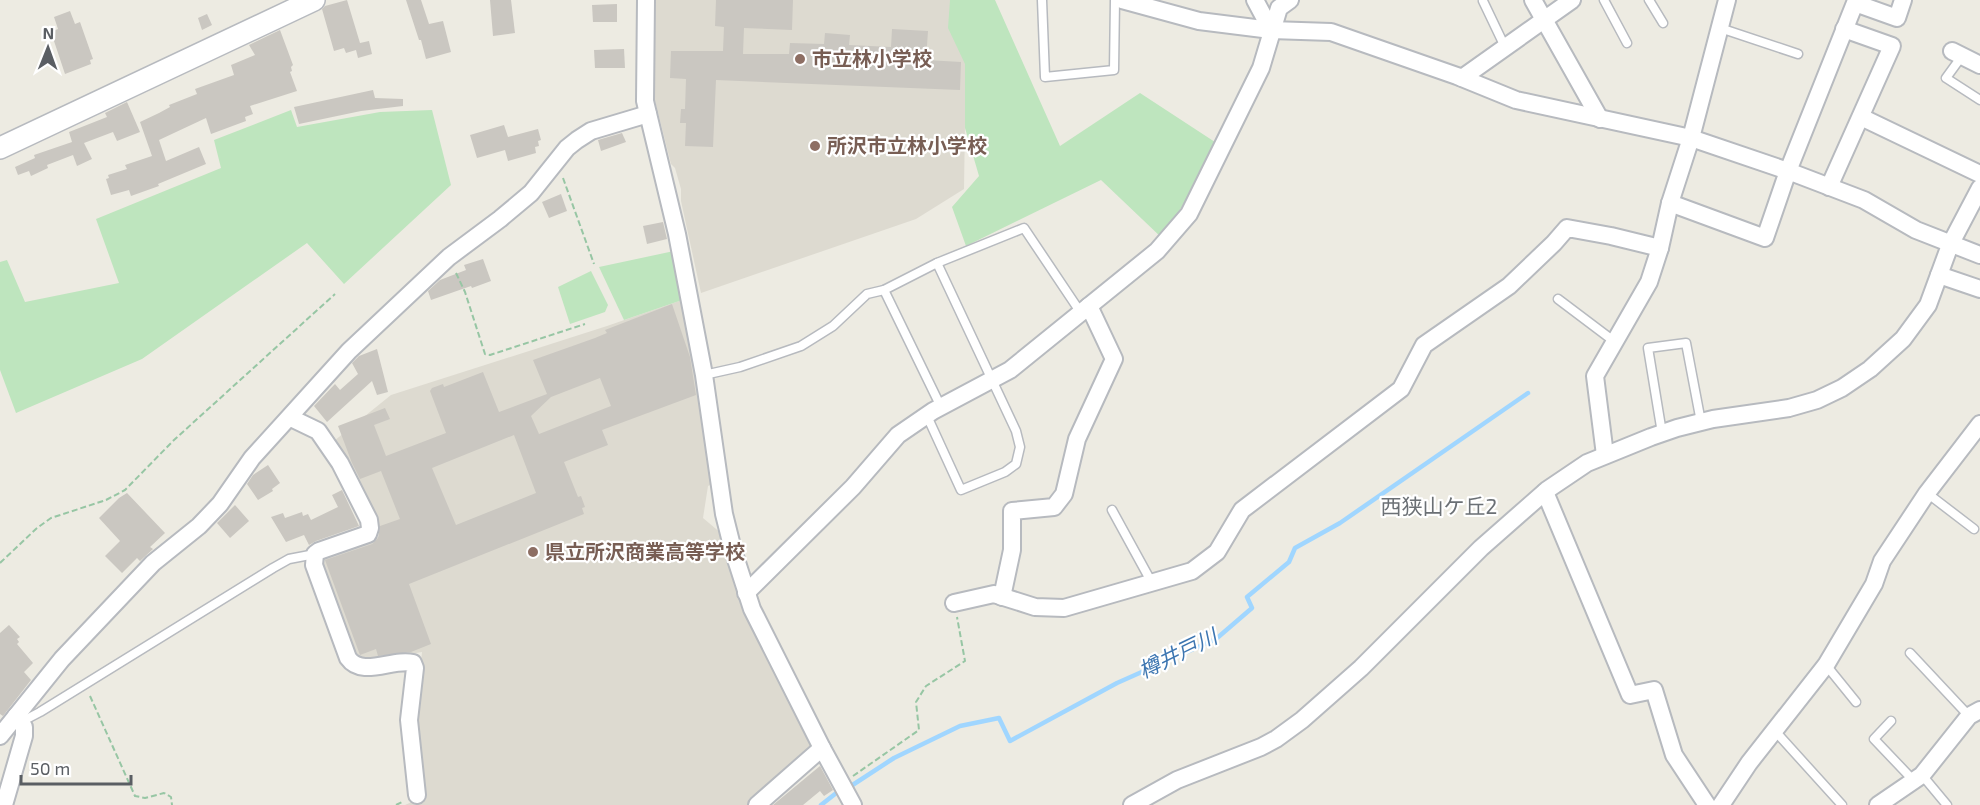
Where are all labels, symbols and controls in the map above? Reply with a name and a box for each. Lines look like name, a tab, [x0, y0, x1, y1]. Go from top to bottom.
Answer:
north arrow	[18, 18, 78, 78]
text: N	[42, 23, 54, 42]
place label: 市立林小学校	[812, 46, 932, 70]
marker: 市立林小学校	[793, 52, 807, 66]
place label: 所沢市立林小学校	[827, 133, 987, 157]
marker: 所沢市立林小学校	[808, 139, 822, 153]
district label: 西狭山ケ丘2	[1381, 493, 1497, 518]
place label: 県立所沢商業高等学校	[545, 539, 745, 563]
marker: 県立所沢商業高等学校	[526, 545, 540, 559]
water label: 樽井戸川	[1134, 622, 1222, 682]
scale bar	[21, 748, 130, 786]
text: 50 m	[30, 757, 70, 779]

